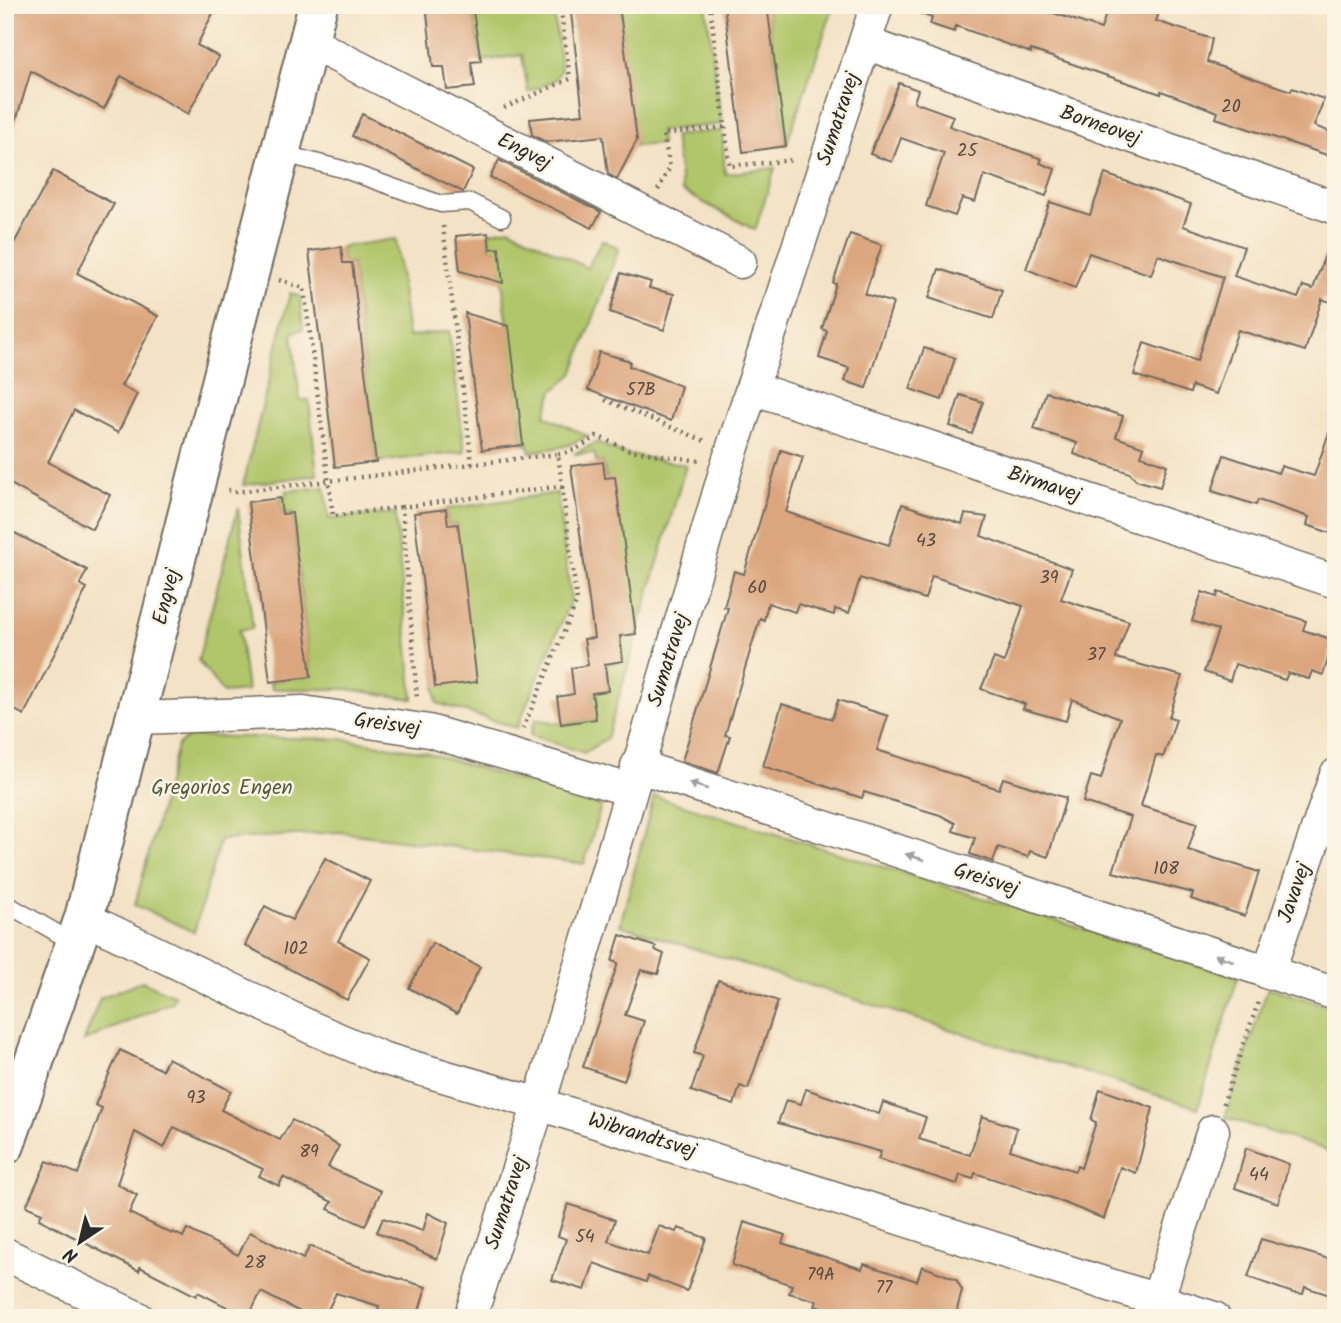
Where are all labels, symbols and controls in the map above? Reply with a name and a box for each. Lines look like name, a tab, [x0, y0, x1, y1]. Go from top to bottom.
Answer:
street label: Sumatravej	[808, 67, 870, 170]
house number: 20	[1221, 93, 1241, 122]
street label: Borneovej	[1055, 97, 1146, 155]
street label: Engvej	[491, 124, 558, 180]
house number: 25	[957, 137, 978, 166]
house number: 57B	[626, 376, 656, 405]
street label: Birmavej	[1003, 458, 1086, 513]
house number: 43	[916, 527, 936, 556]
house number: 39	[1039, 564, 1059, 593]
street label: Engvej	[144, 565, 190, 629]
house number: 60	[747, 574, 767, 603]
street label: Sumatravej	[639, 608, 699, 711]
house number: 37	[1087, 641, 1106, 670]
street label: Greisvej	[352, 704, 423, 746]
park label: Gregorios Engen	[151, 772, 293, 805]
one-way arrow	[688, 781, 709, 791]
one-way arrow	[904, 851, 925, 862]
street label: Greisvej	[949, 854, 1024, 906]
house number: 108	[1153, 855, 1179, 884]
street label: Javavej	[1269, 858, 1321, 928]
house number: 102	[283, 935, 309, 964]
one-way arrow	[1213, 952, 1234, 963]
house number: 93	[186, 1084, 206, 1113]
street label: Wibrandtsvej	[584, 1104, 701, 1168]
house number: 89	[299, 1138, 319, 1167]
street label: Sumatravej	[476, 1151, 538, 1254]
house number: 44	[1249, 1161, 1269, 1190]
north arrow	[46, 1208, 116, 1278]
house number: 54	[575, 1223, 595, 1252]
text: N	[58, 1239, 85, 1270]
house number: 28	[244, 1249, 266, 1278]
house number: 79A	[807, 1261, 835, 1290]
house number: 77	[876, 1274, 893, 1303]

